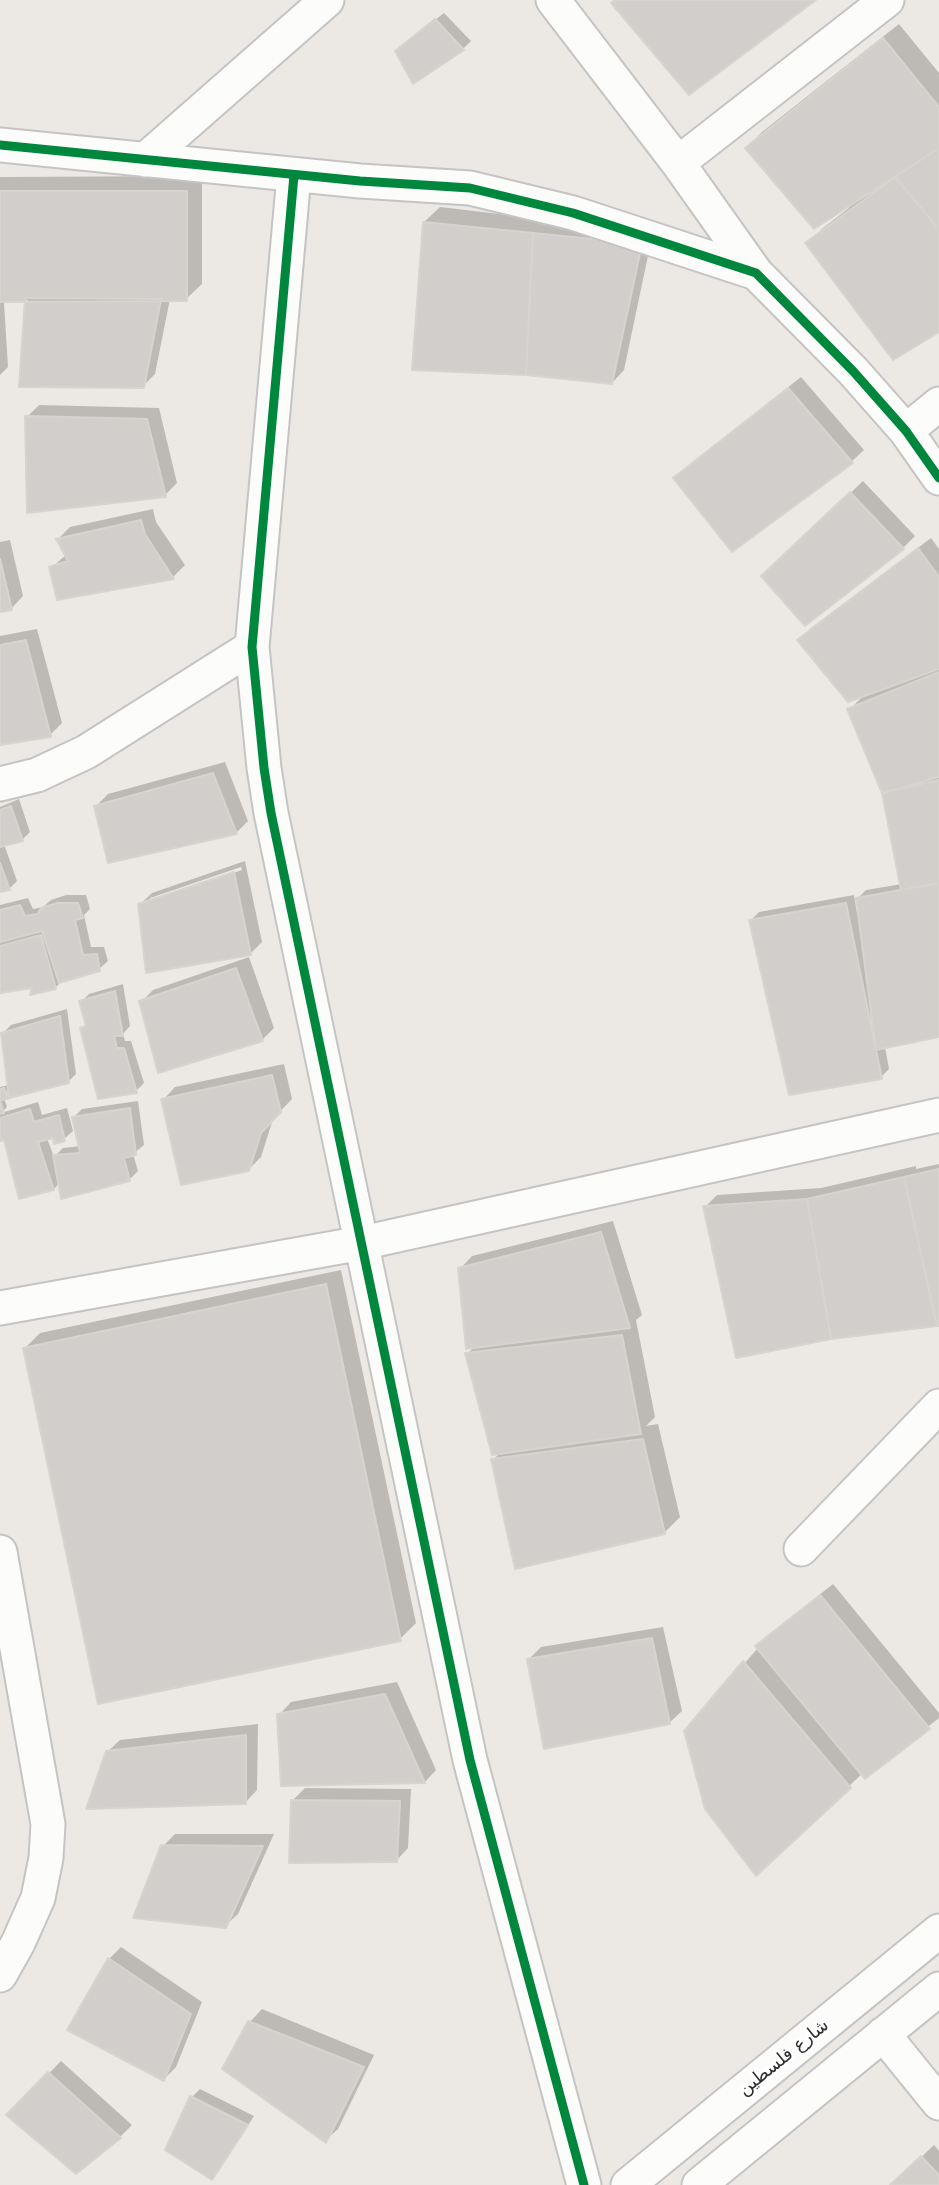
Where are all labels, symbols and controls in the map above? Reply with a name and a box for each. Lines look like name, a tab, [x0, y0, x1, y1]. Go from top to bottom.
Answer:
street label: شارع فلسطين	[734, 2015, 834, 2101]

